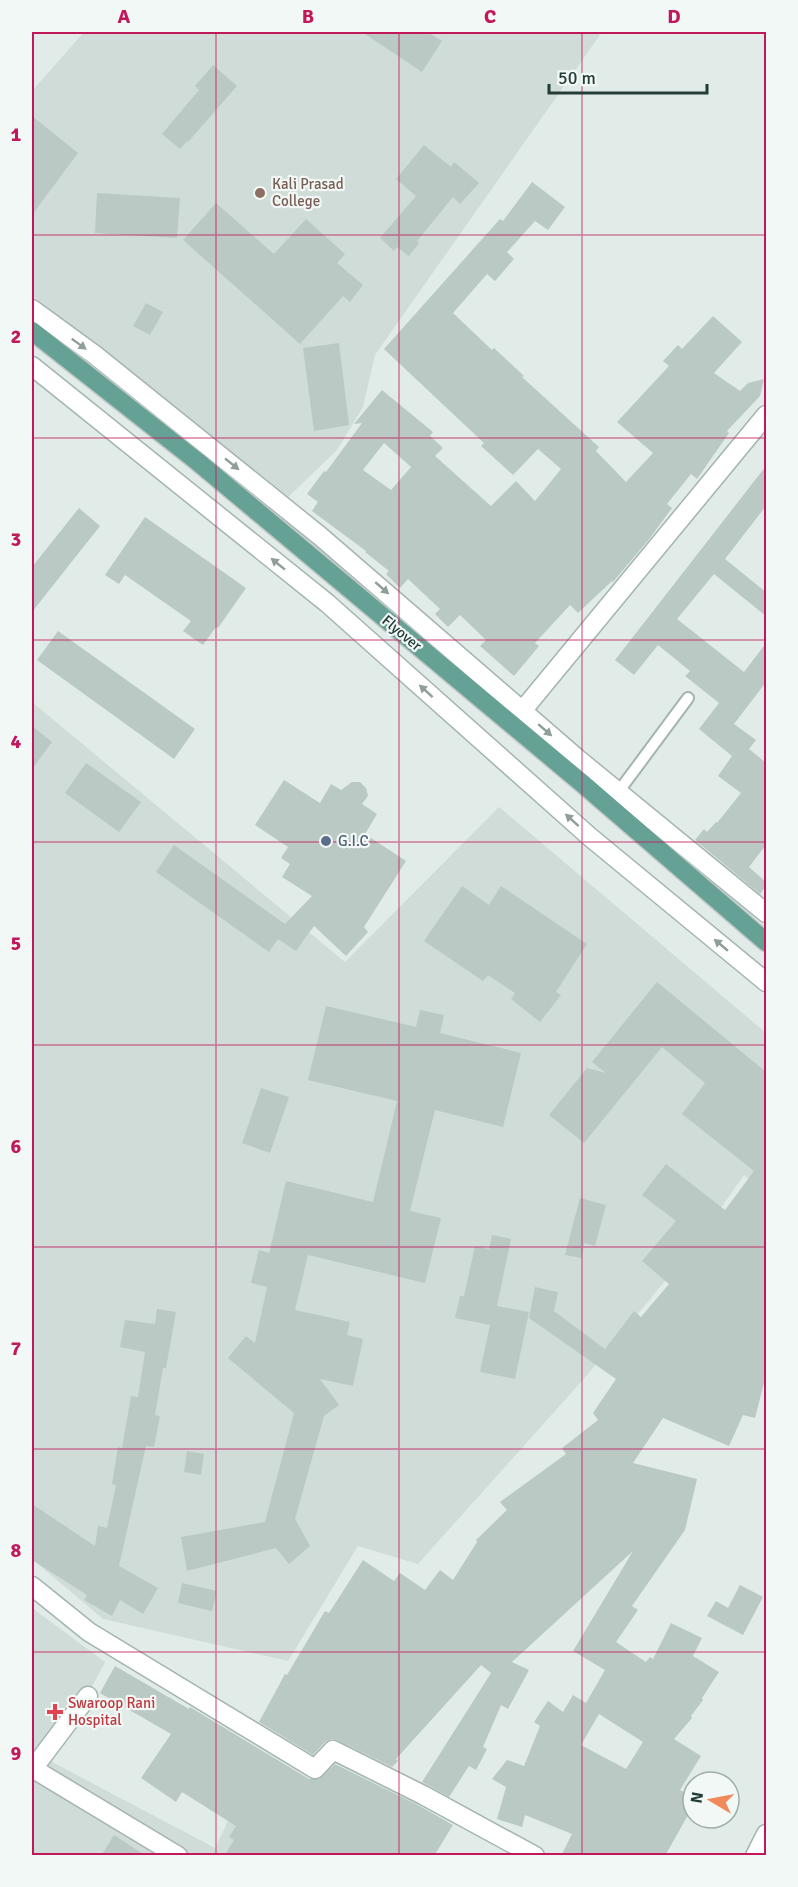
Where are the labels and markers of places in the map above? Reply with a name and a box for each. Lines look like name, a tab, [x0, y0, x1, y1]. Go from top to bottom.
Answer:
place label: Kali Prasad College	[272, 175, 344, 210]
marker: Kali Prasad College	[253, 186, 267, 200]
place label: G.I.C	[338, 832, 369, 850]
marker: G.I.C	[319, 834, 333, 848]
place label: Swaroop Rani Hospital	[68, 1694, 155, 1729]
marker: Swaroop Rani Hospital	[46, 1703, 64, 1721]

